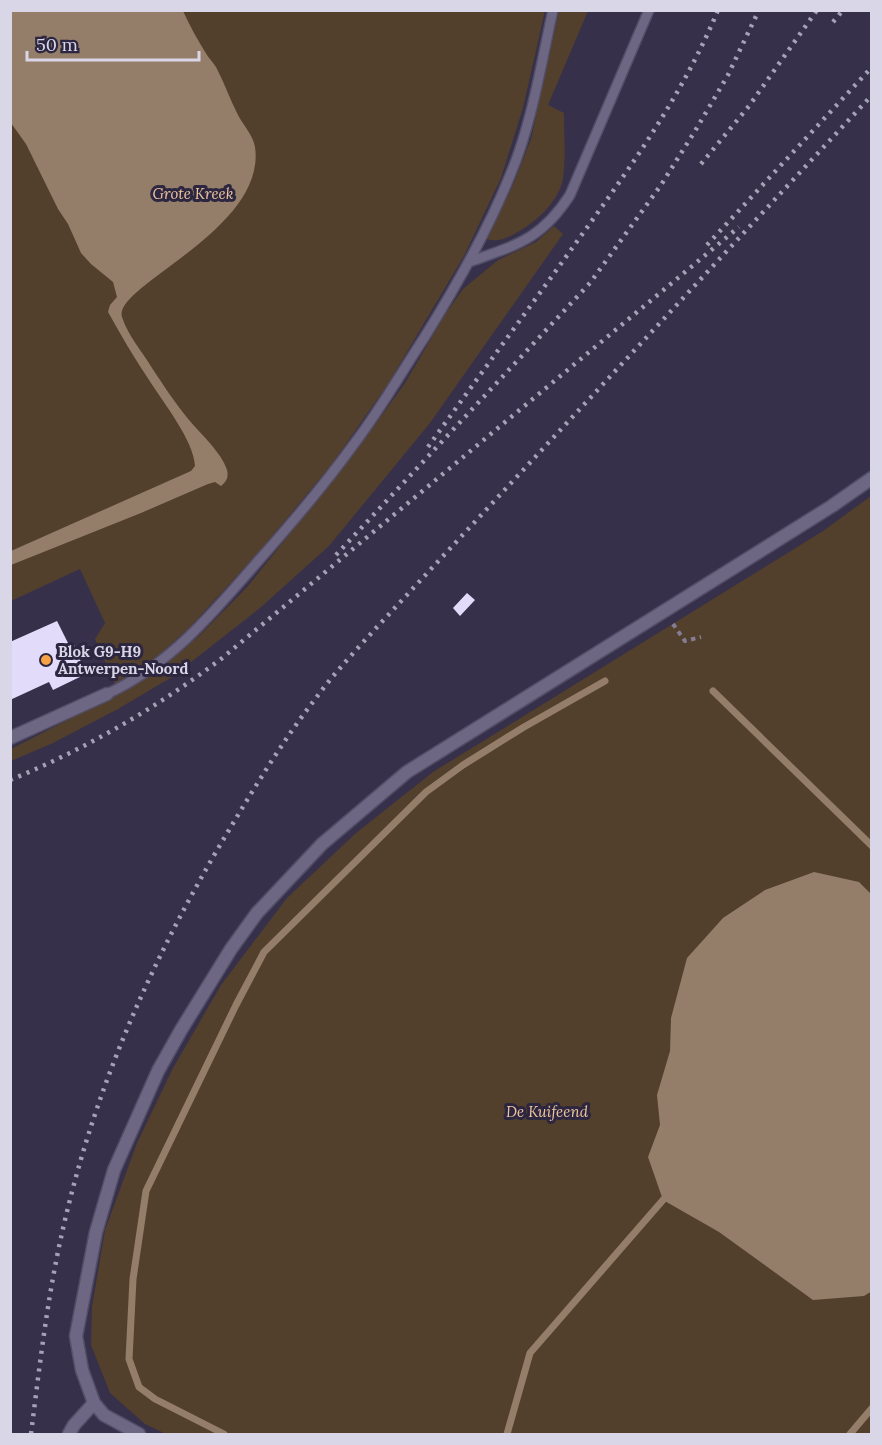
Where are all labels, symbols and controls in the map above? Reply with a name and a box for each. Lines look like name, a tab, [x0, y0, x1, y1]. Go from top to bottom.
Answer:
scale bar	[27, 24, 200, 62]
text: 50 m	[36, 33, 78, 56]
park label: Grote Kreek	[153, 184, 234, 203]
place label: Blok G9-H9 Antwerpen-Noord	[58, 642, 188, 678]
marker: Blok G9-H9 Antwerpen-Noord	[39, 653, 53, 667]
park label: De Kuifeend	[506, 1102, 589, 1121]

